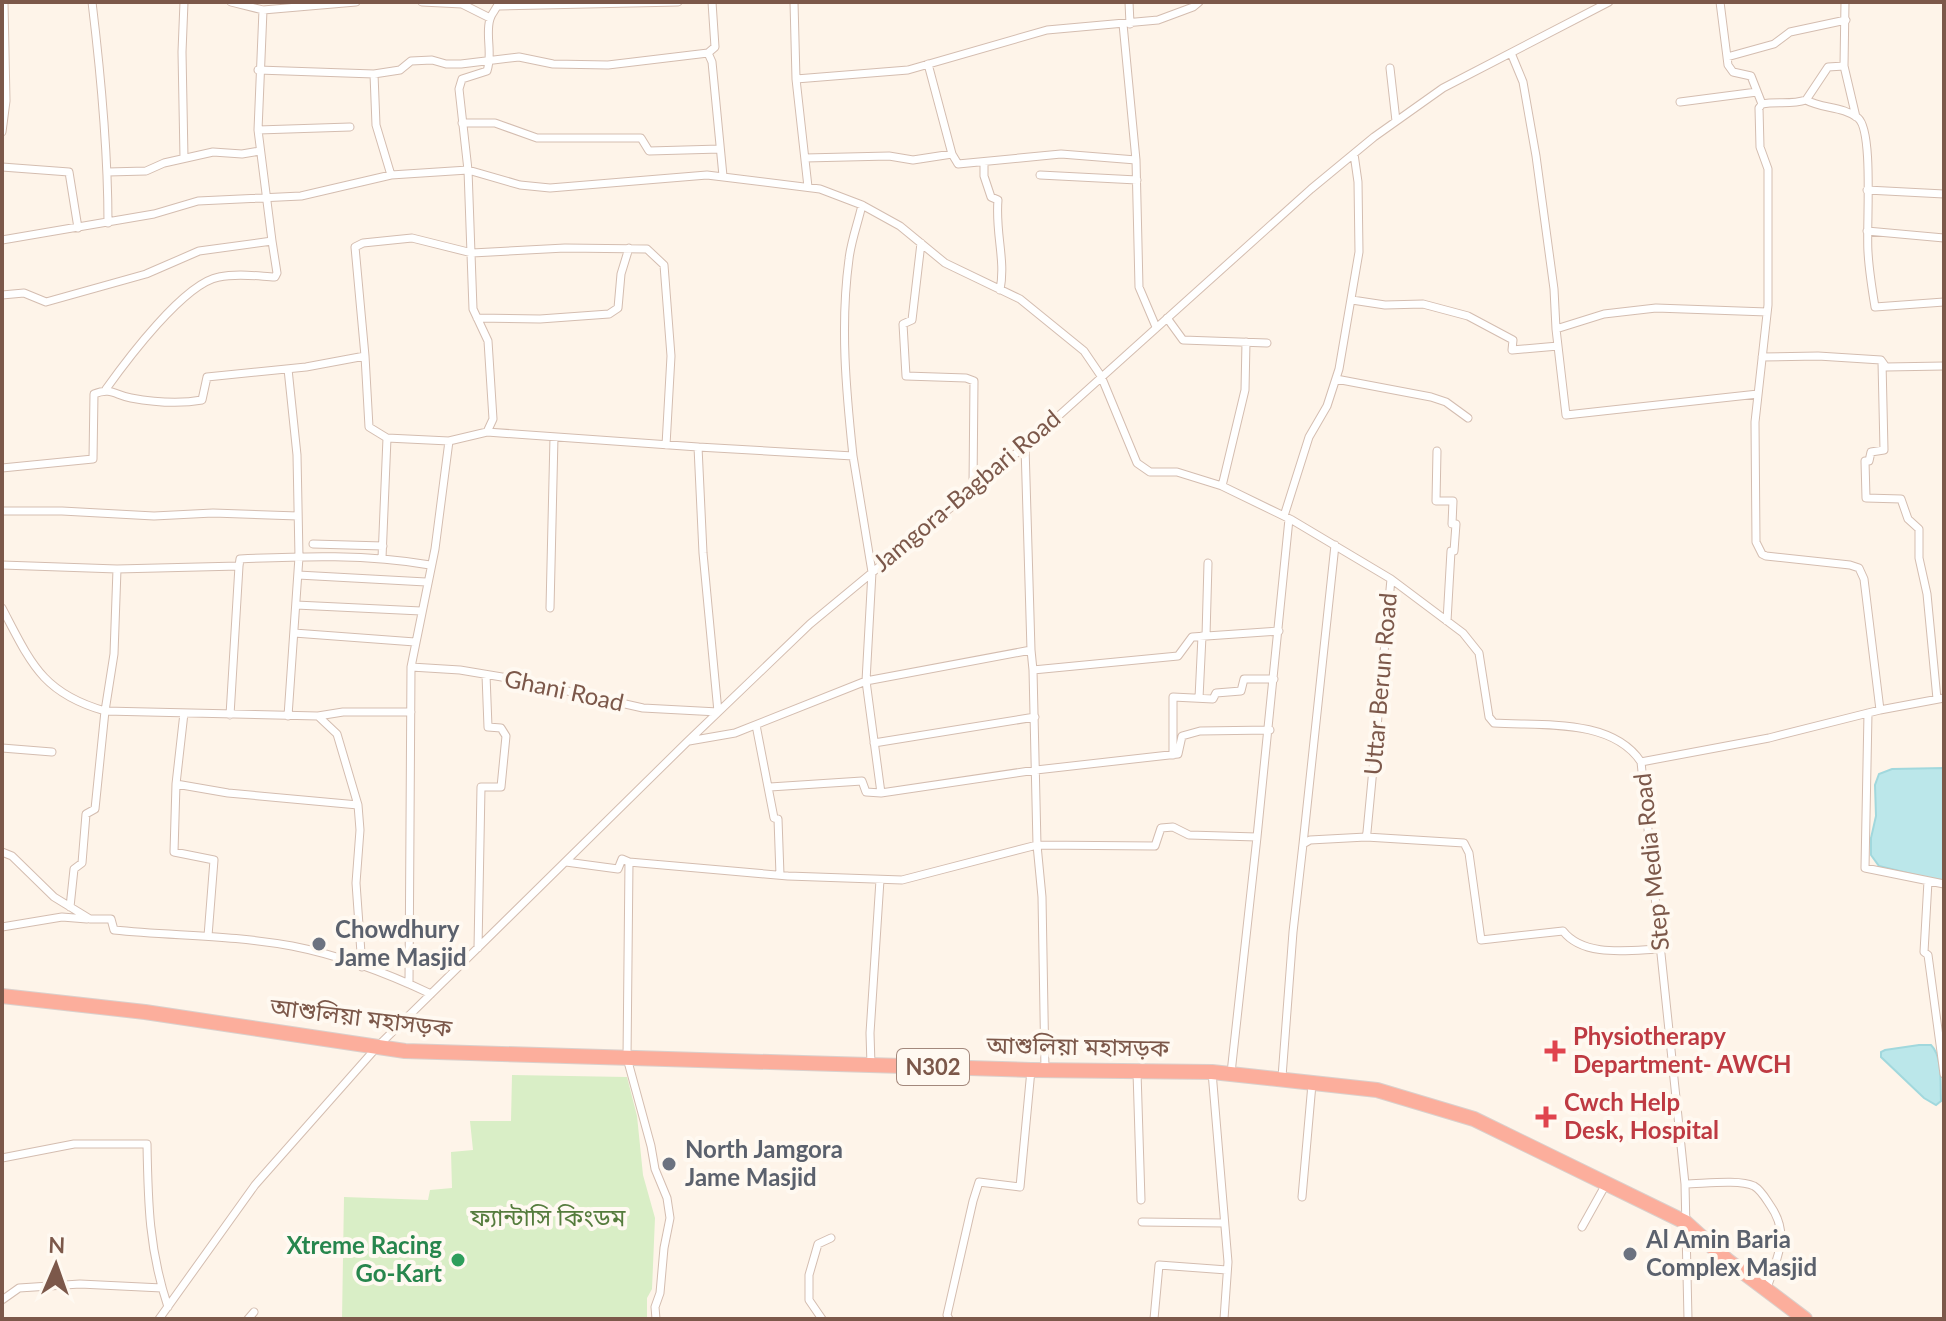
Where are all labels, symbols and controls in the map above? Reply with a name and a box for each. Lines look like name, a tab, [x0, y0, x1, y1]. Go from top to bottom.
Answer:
street label: Jamgora-Bagbari Road	[866, 403, 1066, 577]
street label: Uttar Berun Road	[1357, 591, 1402, 776]
street label: Ghani Road	[502, 663, 627, 716]
street label: Step Media Road	[1627, 772, 1674, 952]
place label: Chowdhury Jame Masjid	[335, 914, 467, 971]
marker: Chowdhury Jame Masjid	[310, 935, 328, 953]
street label: আশুলিয়া মহাসড়ক	[268, 991, 454, 1042]
place label: Physiotherapy Department- AWCH	[1573, 1021, 1792, 1078]
street label: আশুলিয়া মহাসড়ক	[985, 1029, 1170, 1062]
marker: Physiotherapy Department- AWCH	[1544, 1040, 1566, 1062]
road number: N302	[897, 1049, 969, 1085]
place label: Cwch Help Desk, Hospital	[1564, 1087, 1719, 1144]
marker: Cwch Help Desk, Hospital	[1535, 1106, 1557, 1128]
place label: North Jamgora Jame Masjid	[685, 1134, 843, 1191]
marker: North Jamgora Jame Masjid	[660, 1155, 678, 1173]
park label: ফ্যান্টাসি কিংডম	[470, 1202, 626, 1231]
place label: Al Amin Baria Complex Masjid	[1645, 1224, 1817, 1281]
north arrow	[16, 1225, 96, 1305]
place label: Xtreme Racing Go-Kart	[287, 1230, 442, 1287]
text: N	[48, 1231, 66, 1258]
marker: Al Amin Baria Complex Masjid	[1621, 1245, 1639, 1263]
marker: Xtreme Racing Go-Kart	[449, 1251, 467, 1269]

